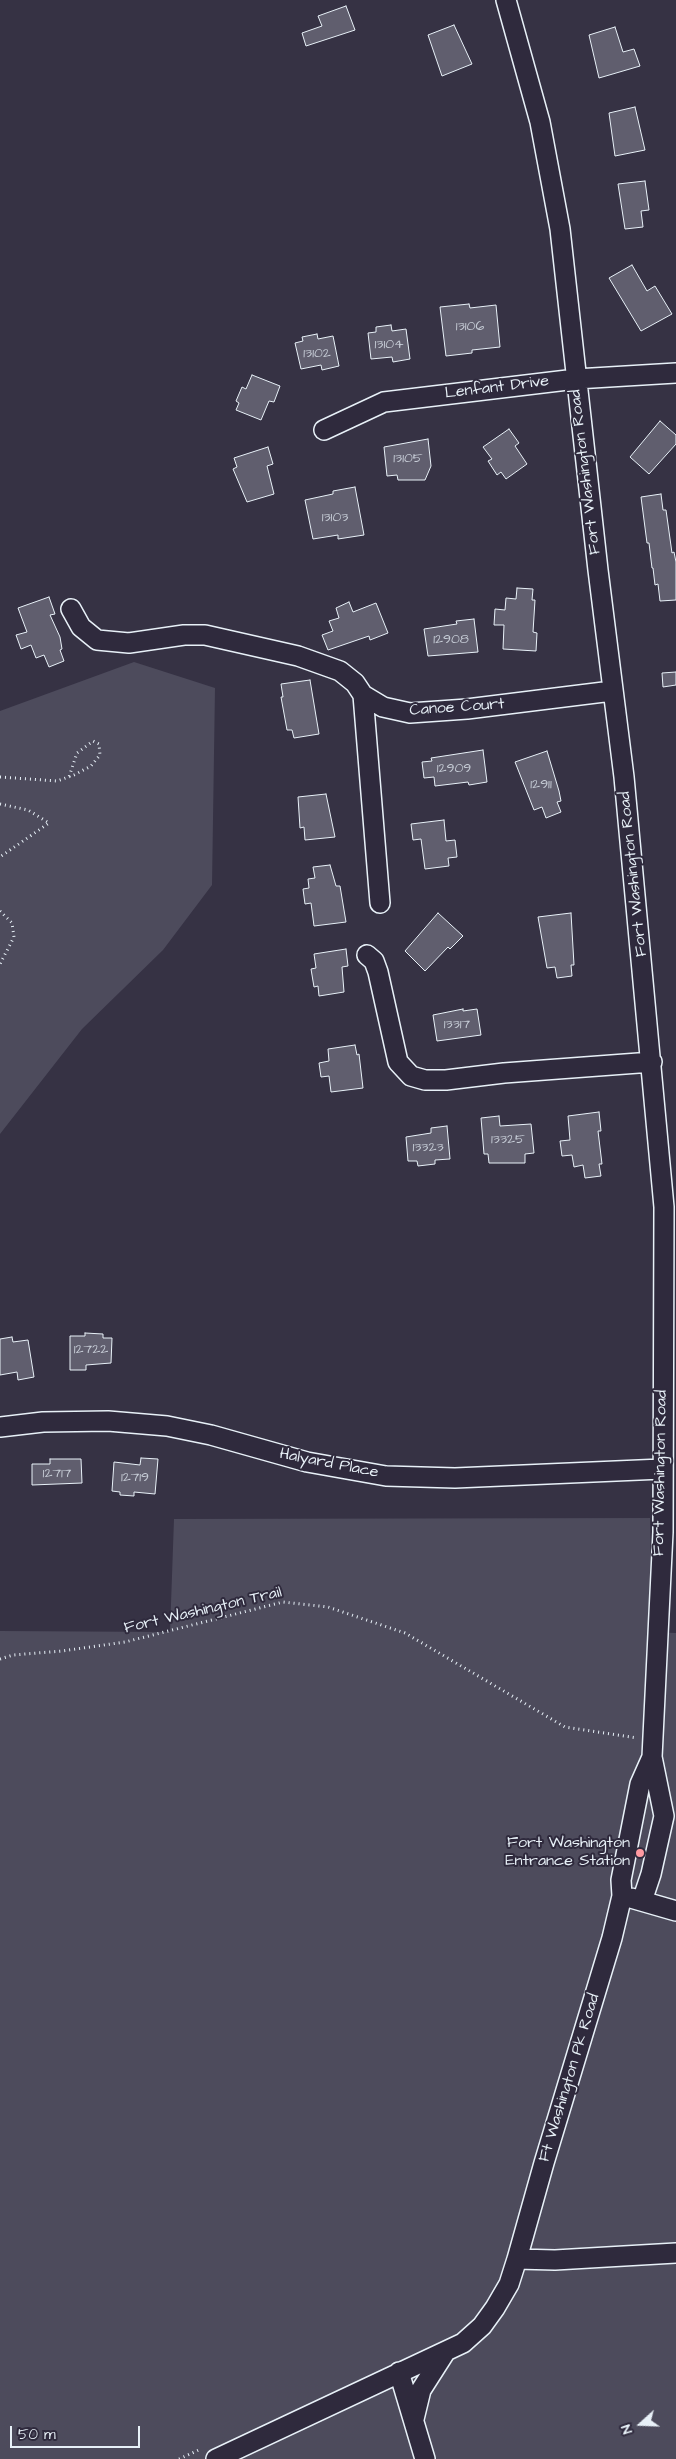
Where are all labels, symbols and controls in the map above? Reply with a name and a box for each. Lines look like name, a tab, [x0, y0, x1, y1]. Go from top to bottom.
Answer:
house number: 13106	[456, 319, 484, 335]
house number: 13104	[374, 337, 404, 353]
house number: 13102	[303, 346, 331, 362]
street label: Lenfant Drive	[444, 372, 550, 404]
street label: Fort Washington Road	[566, 388, 606, 556]
house number: 13105	[393, 451, 423, 467]
house number: 13103	[322, 510, 348, 526]
house number: 12908	[433, 632, 469, 648]
street label: Canoe Court	[409, 695, 505, 721]
house number: 12909	[437, 761, 471, 777]
house number: 12911	[530, 777, 552, 793]
street label: Fort Washington Road	[616, 790, 652, 958]
house number: 13317	[444, 1017, 470, 1033]
house number: 13325	[491, 1132, 525, 1148]
house number: 13323	[412, 1140, 444, 1156]
house number: 12722	[74, 1342, 108, 1358]
street label: Fort Washington Road	[650, 1390, 672, 1556]
street label: Halyard Place	[278, 1445, 380, 1483]
house number: 12717	[43, 1466, 71, 1482]
house number: 12719	[121, 1470, 149, 1486]
street label: Fort Washington Trail	[122, 1583, 284, 1639]
place label: Fort Washington Entrance Station	[505, 1834, 630, 1872]
marker: Fort Washington Entrance Station	[634, 1847, 646, 1859]
street label: Ft Washington Pk Road	[535, 1992, 605, 2164]
north arrow	[616, 2399, 666, 2449]
scale bar	[12, 2416, 142, 2448]
text: N	[616, 2422, 638, 2437]
text: 50 m	[18, 2424, 56, 2445]

